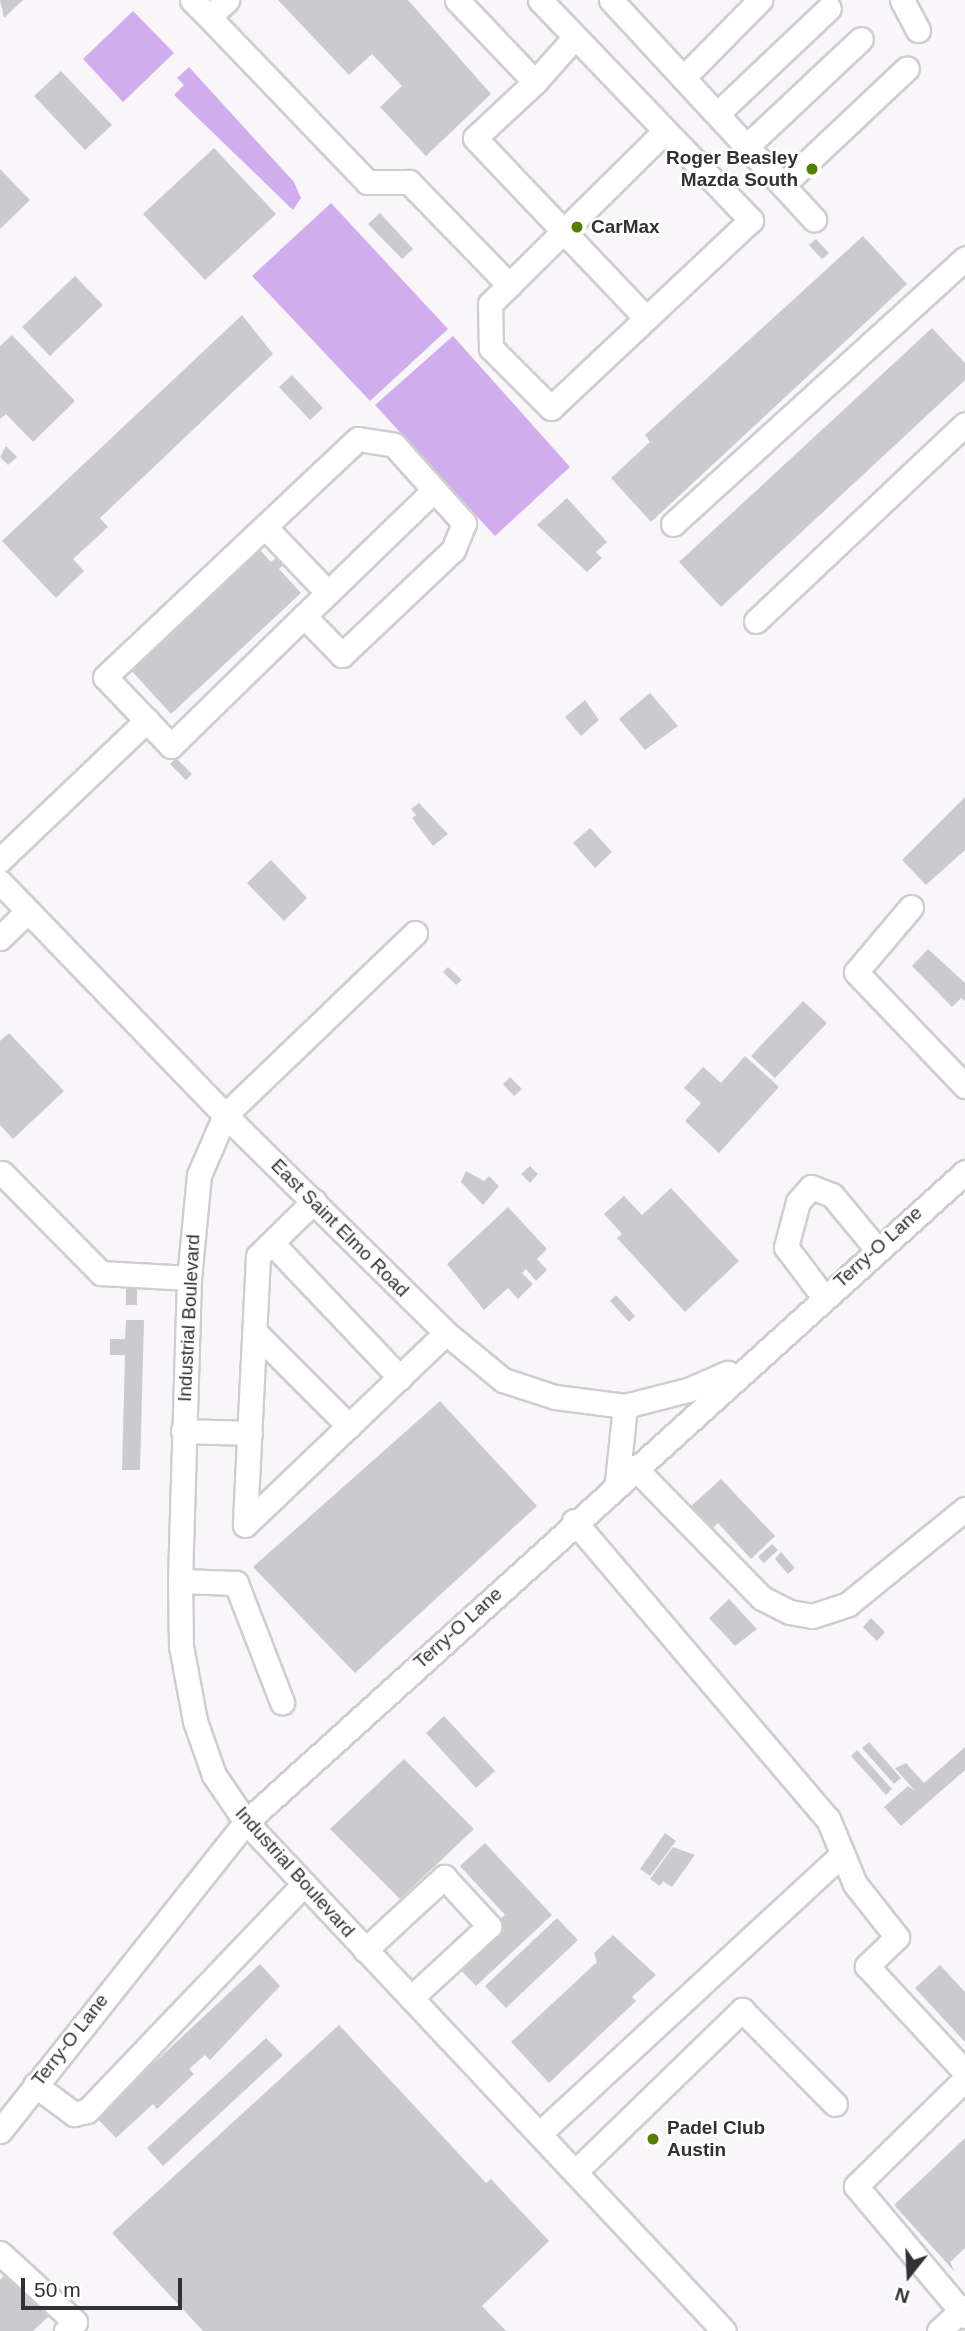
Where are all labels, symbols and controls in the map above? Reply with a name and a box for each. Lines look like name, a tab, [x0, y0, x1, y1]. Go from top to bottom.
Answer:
place label: Roger Beasley Mazda South	[666, 147, 798, 191]
marker: Roger Beasley Mazda South	[804, 161, 820, 177]
place label: CarMax	[591, 216, 660, 238]
marker: CarMax	[569, 219, 585, 235]
street label: East Saint Elmo Road	[266, 1154, 414, 1302]
street label: Terry-O Lane	[829, 1201, 927, 1293]
street label: Industrial Boulevard	[173, 1234, 205, 1402]
street label: Terry-O Lane	[409, 1582, 507, 1674]
street label: Industrial Boulevard	[230, 1802, 360, 1942]
street label: Terry-O Lane	[27, 1989, 113, 2091]
place label: Padel Club Austin	[667, 2117, 765, 2161]
marker: Padel Club Austin	[645, 2131, 661, 2147]
north arrow	[874, 2240, 944, 2310]
scale bar	[24, 2264, 186, 2308]
text: 50 m	[34, 2278, 81, 2301]
text: N	[893, 2283, 912, 2308]

